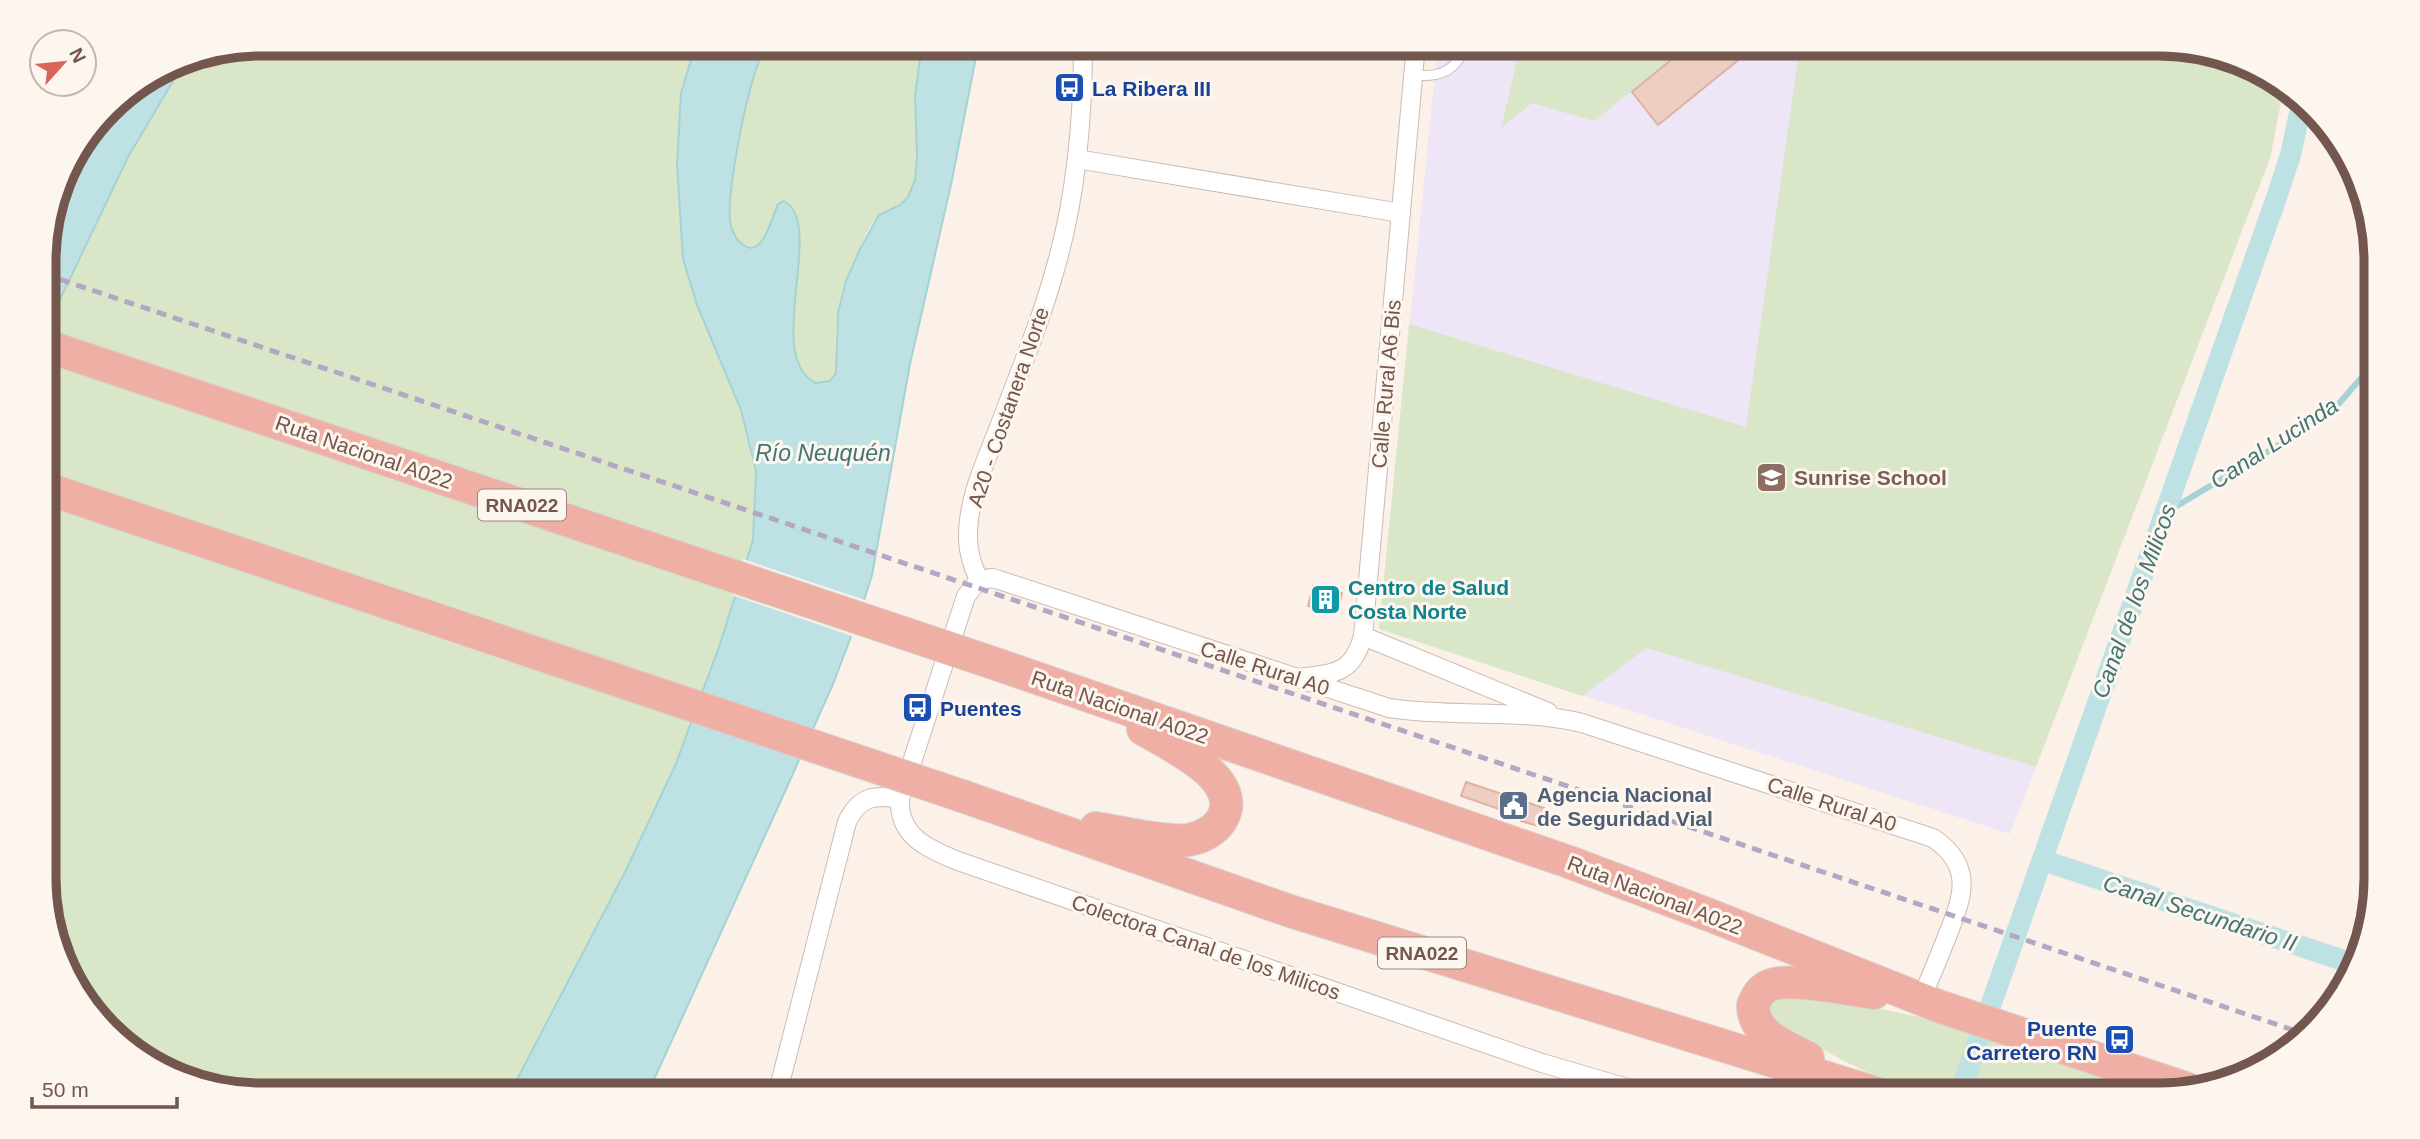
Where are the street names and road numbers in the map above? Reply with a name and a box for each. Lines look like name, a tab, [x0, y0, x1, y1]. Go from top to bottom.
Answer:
street label: Calle Rural A6 Bis	[1367, 299, 1405, 469]
street label: A20 - Costanera Norte	[963, 304, 1053, 510]
street label: Ruta Nacional A022	[272, 411, 456, 493]
road number: RNA022	[478, 490, 566, 520]
street label: Calle Rural A0	[1198, 636, 1332, 700]
street label: Ruta Nacional A022	[1028, 666, 1212, 748]
street label: Calle Rural A0	[1765, 772, 1899, 836]
street label: Ruta Nacional A022	[1564, 851, 1746, 939]
street label: Colectora Canal de los Milicos	[1069, 890, 1343, 1004]
road number: RNA022	[1378, 937, 1466, 968]

